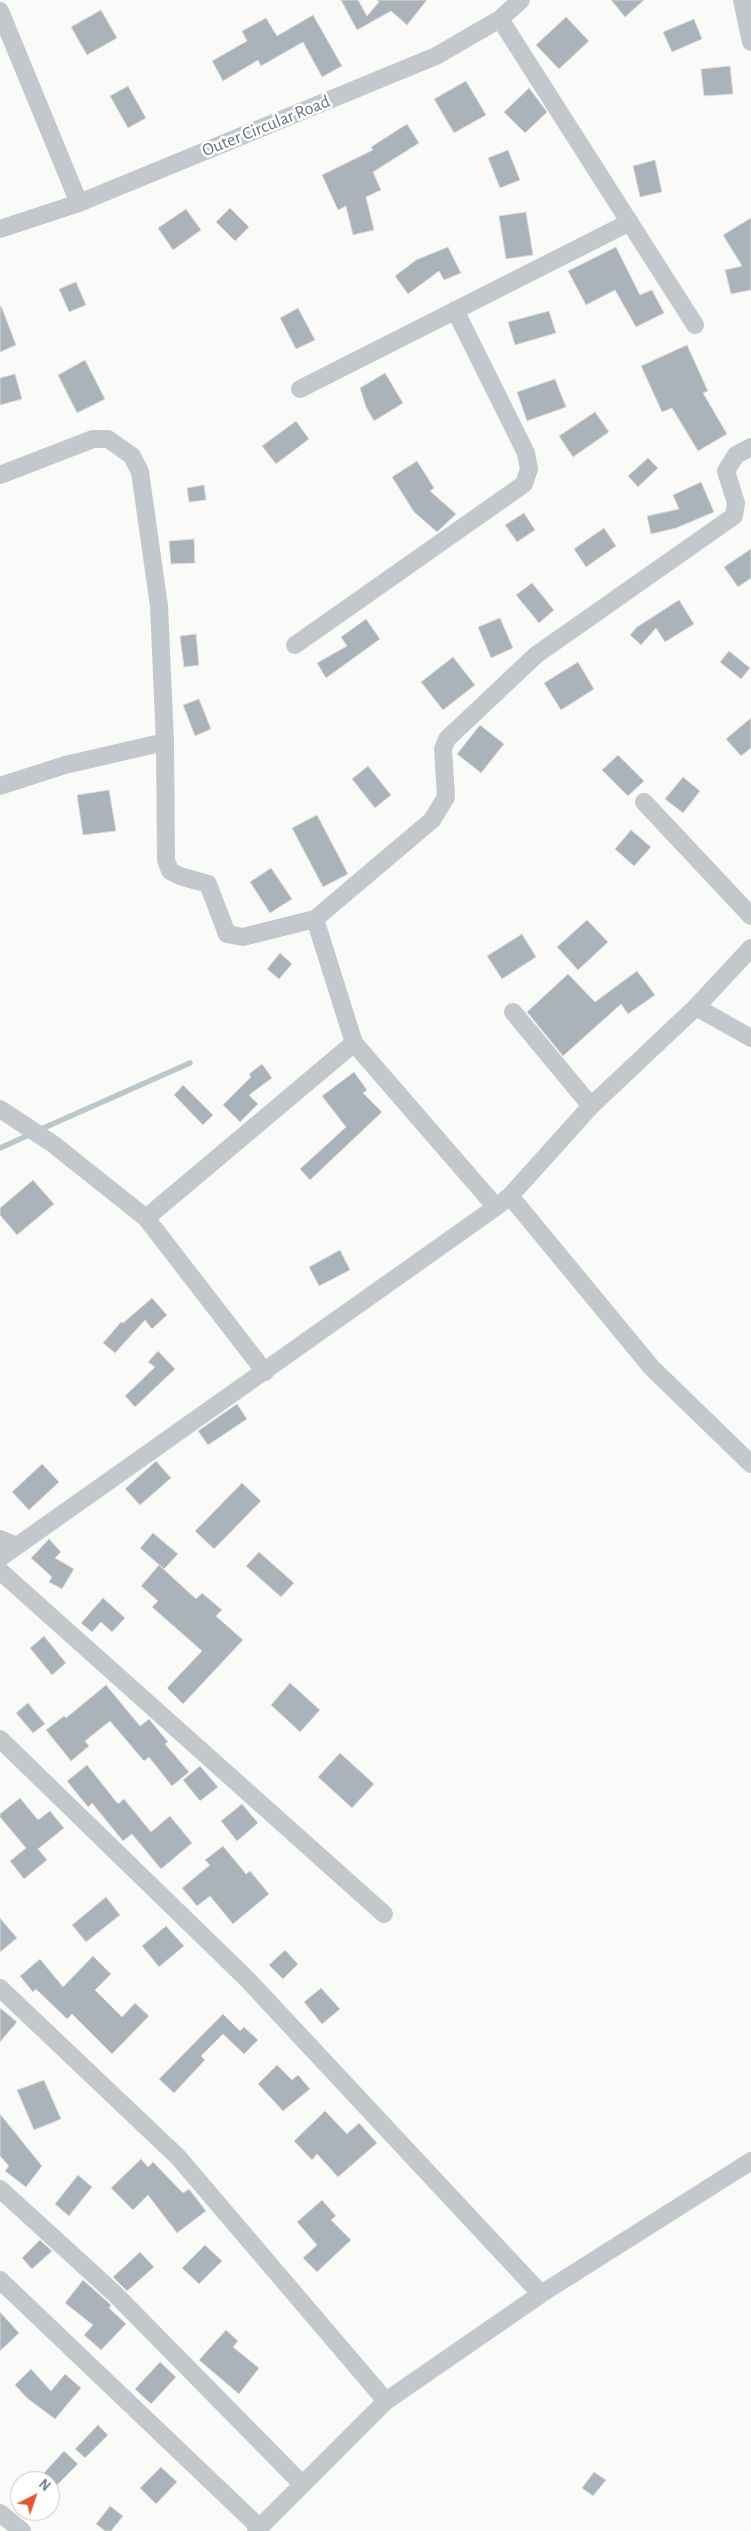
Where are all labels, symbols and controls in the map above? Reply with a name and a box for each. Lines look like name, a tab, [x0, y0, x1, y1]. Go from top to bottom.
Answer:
street label: Outer Circular Road	[199, 91, 333, 161]
north arrow	[10, 2471, 60, 2521]
text: N	[36, 2477, 52, 2494]

